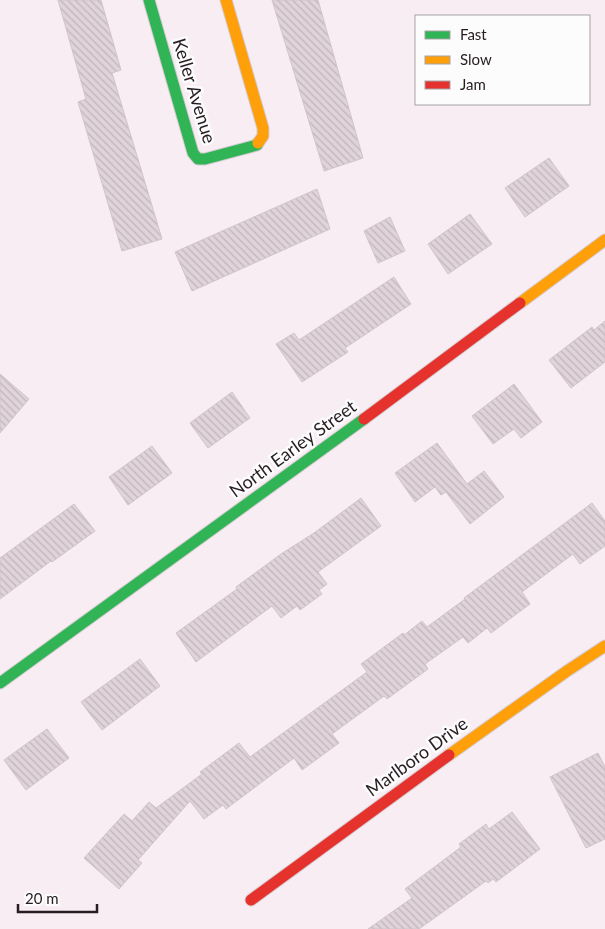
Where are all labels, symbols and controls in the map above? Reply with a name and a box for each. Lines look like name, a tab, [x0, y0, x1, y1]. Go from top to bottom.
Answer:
legend	[415, 15, 590, 105]
text: Fast	[460, 25, 487, 43]
street label: Keller Avenue	[169, 36, 221, 146]
text: Slow	[460, 50, 492, 68]
text: Jam	[460, 75, 486, 93]
street label: North Earley Street	[225, 394, 361, 502]
street label: Marlboro Drive	[361, 712, 472, 800]
scale bar	[18, 882, 96, 914]
text: 20 m	[25, 889, 59, 907]

